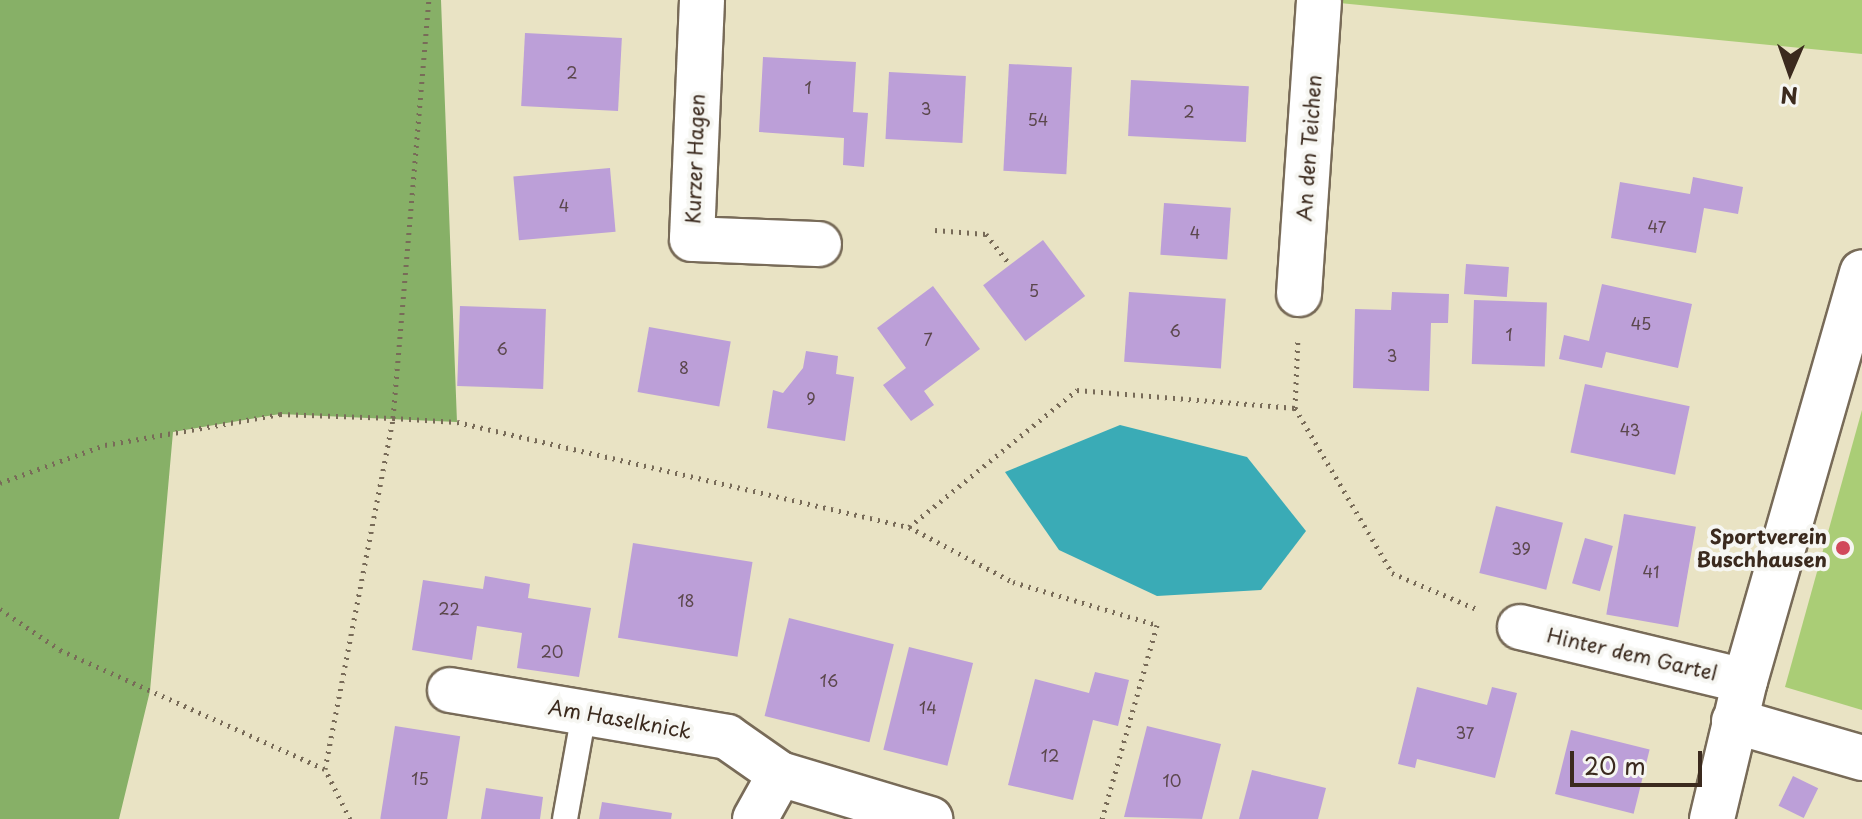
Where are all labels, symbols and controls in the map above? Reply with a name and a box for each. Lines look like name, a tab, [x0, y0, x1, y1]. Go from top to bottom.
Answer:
north arrow	[1750, 32, 1830, 112]
house number: 2	[566, 62, 578, 82]
street label: An den Teichen	[1292, 74, 1326, 222]
house number: 1	[804, 77, 812, 97]
text: N	[1780, 80, 1798, 113]
street label: Kurzer Hagen	[681, 93, 709, 225]
house number: 3	[921, 98, 931, 118]
house number: 2	[1183, 101, 1195, 121]
house number: 54	[1028, 109, 1048, 129]
house number: 4	[559, 195, 569, 215]
house number: 47	[1648, 216, 1666, 236]
house number: 4	[1190, 222, 1200, 242]
house number: 5	[1029, 280, 1039, 300]
house number: 45	[1631, 313, 1651, 333]
house number: 6	[1169, 320, 1181, 340]
house number: 1	[1505, 324, 1513, 344]
house number: 7	[923, 329, 933, 349]
house number: 6	[496, 338, 508, 358]
house number: 3	[1387, 345, 1397, 365]
house number: 8	[679, 357, 689, 377]
house number: 9	[806, 388, 816, 408]
house number: 43	[1620, 419, 1640, 439]
place label: Sportverein Buschhausen	[1697, 524, 1827, 571]
house number: 39	[1511, 538, 1531, 558]
marker: Sportverein Buschhausen	[1834, 539, 1852, 557]
house number: 41	[1643, 561, 1659, 581]
house number: 18	[677, 590, 695, 610]
house number: 22	[438, 598, 460, 618]
street label: Hinter dem Gartel	[1543, 622, 1721, 686]
house number: 20	[541, 641, 563, 661]
house number: 16	[820, 670, 838, 690]
street label: Am Haselknick	[546, 694, 694, 744]
house number: 14	[919, 697, 937, 717]
house number: 37	[1456, 722, 1474, 742]
scale bar	[1574, 735, 1706, 785]
house number: 12	[1041, 745, 1059, 765]
text: 20 m	[1584, 747, 1646, 783]
house number: 15	[411, 768, 429, 788]
house number: 10	[1163, 770, 1181, 790]

